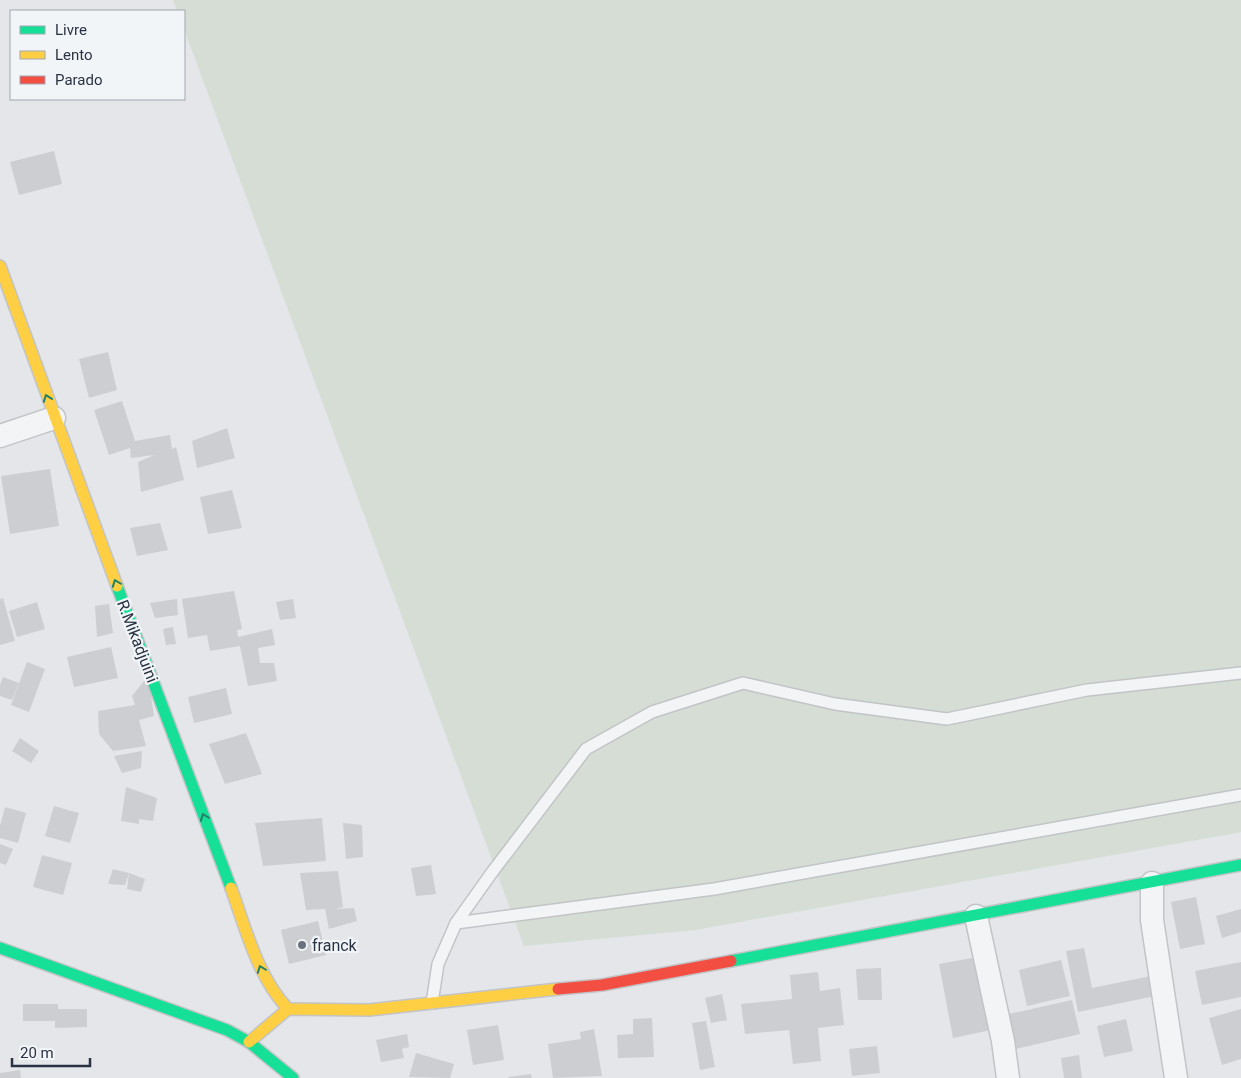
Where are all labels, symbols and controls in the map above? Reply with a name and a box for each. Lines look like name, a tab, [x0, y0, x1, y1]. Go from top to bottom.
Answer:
legend	[10, 10, 185, 100]
text: Livre	[55, 21, 87, 39]
text: Lento	[55, 46, 93, 64]
text: Parado	[55, 71, 103, 89]
one-way arrow	[42, 394, 52, 402]
one-way arrow	[112, 579, 122, 587]
street label: R.Mikadjuini	[113, 597, 162, 685]
one-way arrow	[200, 813, 210, 821]
place label: franck	[312, 936, 358, 955]
marker: franck	[296, 939, 308, 951]
one-way arrow	[257, 965, 267, 974]
scale bar	[12, 1036, 90, 1068]
text: 20 m	[20, 1044, 54, 1062]

